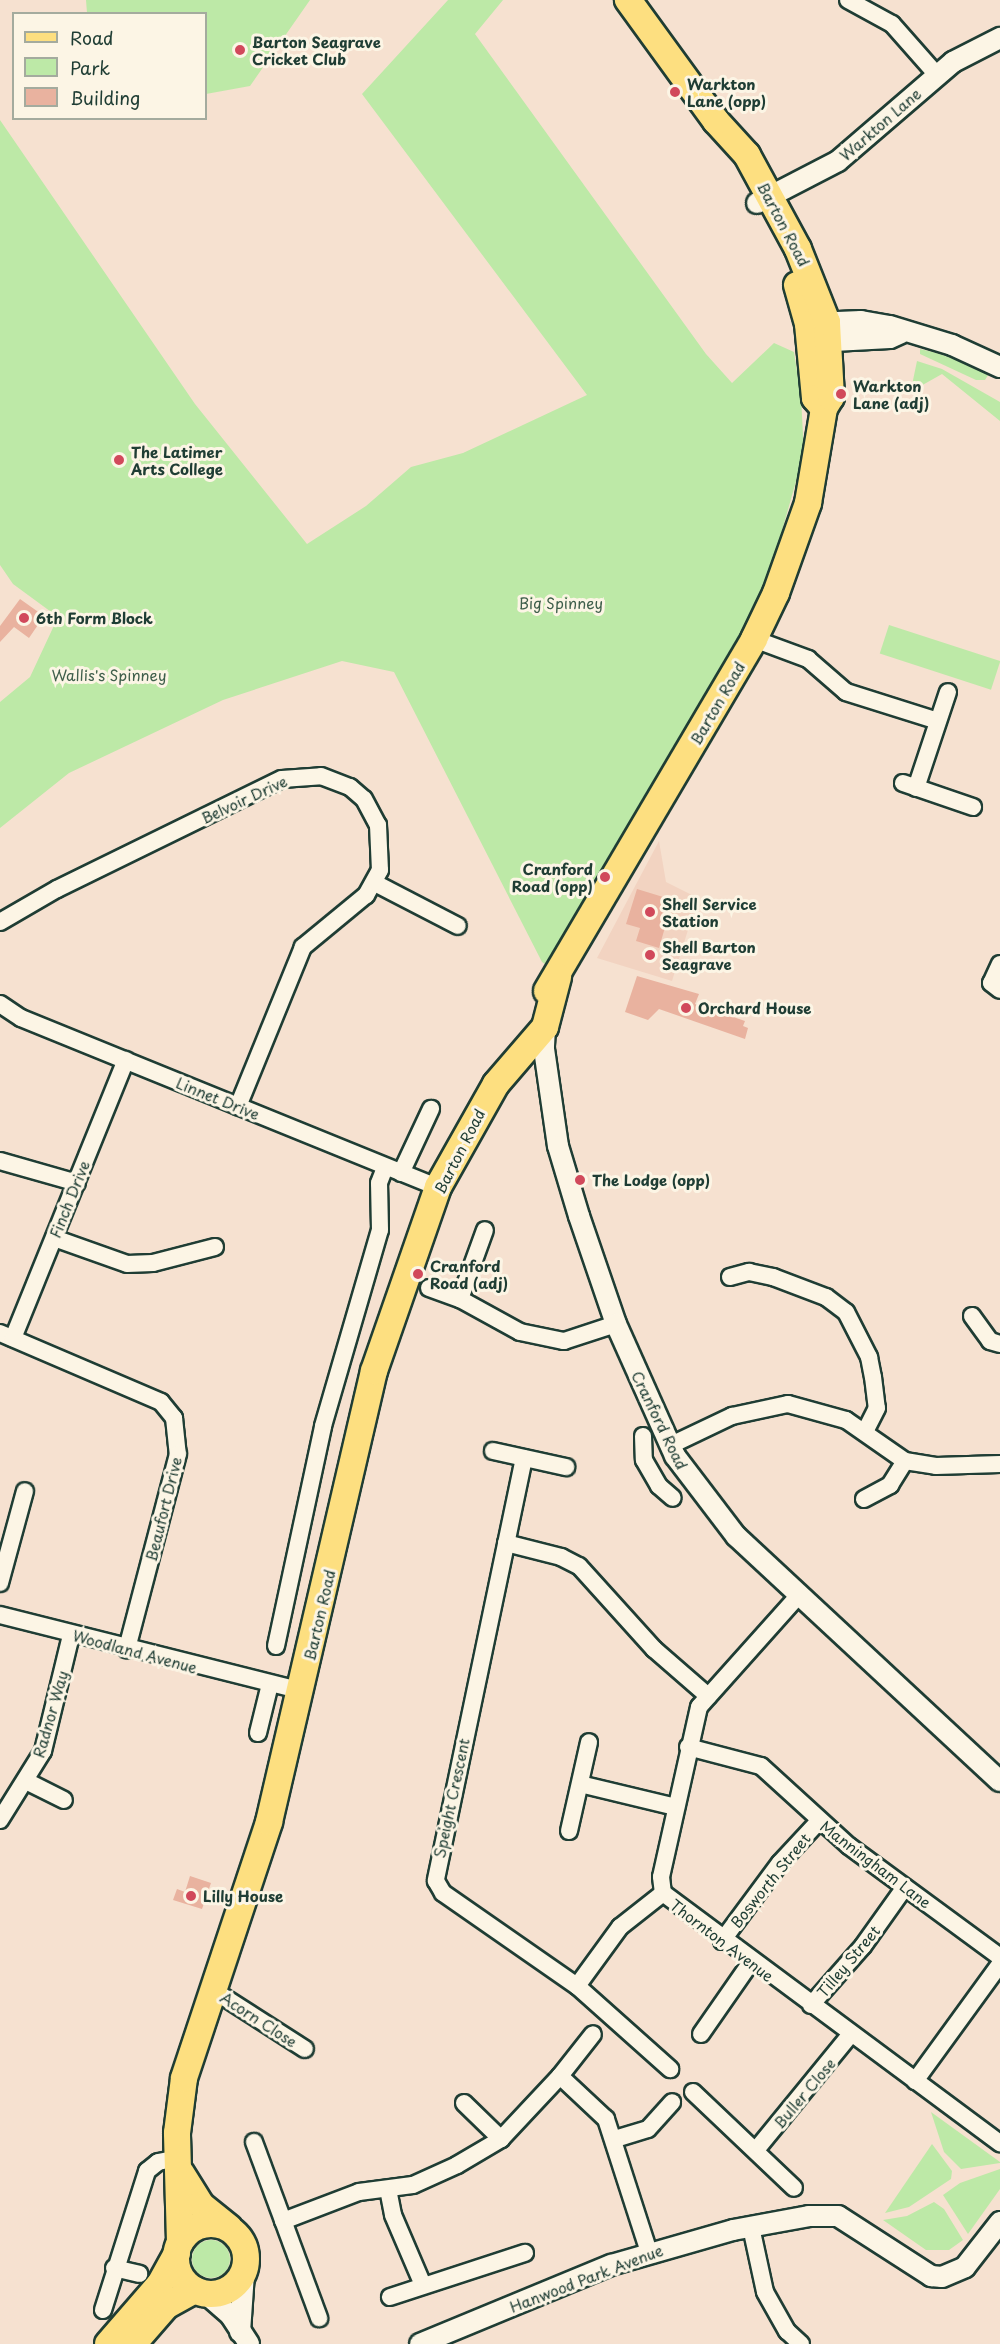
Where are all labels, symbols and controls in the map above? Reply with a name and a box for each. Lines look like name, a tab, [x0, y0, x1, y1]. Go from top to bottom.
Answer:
legend	[12, 12, 207, 120]
text: Road	[70, 24, 114, 51]
place label: Barton Seagrave Cricket Club	[252, 32, 381, 67]
marker: Barton Seagrave Cricket Club	[233, 43, 247, 57]
text: Park	[70, 54, 110, 81]
place label: Warkton Lane (opp)	[687, 74, 766, 109]
street label: Warkton Lane	[835, 83, 925, 165]
text: Building	[70, 84, 140, 111]
marker: Warkton Lane (opp)	[668, 85, 682, 99]
street label: Barton Road	[754, 179, 814, 269]
place label: Warkton Lane (adj)	[853, 376, 929, 411]
marker: Warkton Lane (adj)	[834, 387, 848, 401]
place label: The Latimer Arts College	[131, 442, 223, 477]
marker: The Latimer Arts College	[112, 453, 126, 467]
park label: Big Spinney	[519, 594, 603, 612]
place label: 6th Form Block	[36, 609, 154, 627]
marker: 6th Form Block	[17, 611, 31, 625]
street label: Barton Road	[686, 658, 748, 748]
park label: Wallis's Spinney	[51, 666, 167, 684]
street label: Belvoir Drive	[198, 771, 290, 827]
place label: Cranford Road (opp)	[511, 859, 593, 894]
marker: Cranford Road (opp)	[598, 870, 612, 884]
place label: Shell Service Station	[662, 894, 757, 929]
marker: Shell Service Station	[643, 905, 657, 919]
place label: Shell Barton Seagrave	[662, 937, 758, 972]
marker: Shell Barton Seagrave	[643, 948, 657, 962]
place label: Orchard House	[698, 999, 813, 1017]
marker: Orchard House	[679, 1001, 693, 1015]
street label: Linnet Drive	[173, 1073, 263, 1123]
street label: Barton Road	[430, 1106, 488, 1196]
street label: Finch Drive	[45, 1158, 93, 1240]
place label: The Lodge (opp)	[592, 1171, 711, 1189]
marker: The Lodge (opp)	[573, 1173, 587, 1187]
place label: Cranford Road (adj)	[430, 1256, 509, 1291]
marker: Cranford Road (adj)	[411, 1267, 425, 1281]
street label: Cranford Road	[628, 1368, 692, 1472]
street label: Beaufort Drive	[141, 1454, 185, 1564]
street label: Barton Road	[300, 1568, 338, 1662]
street label: Woodland Avenue	[71, 1626, 199, 1676]
street label: Radnor Way	[29, 1669, 71, 1759]
street label: Speight Crescent	[429, 1736, 473, 1860]
street label: Manningham Lane	[817, 1816, 935, 1912]
street label: Bosworth Street	[726, 1829, 814, 1931]
place label: Lilly House	[203, 1887, 284, 1905]
marker: Lilly House	[184, 1889, 198, 1903]
street label: Thornton Avenue	[667, 1896, 777, 1984]
street label: Tilley Street	[812, 1921, 884, 2001]
street label: Acorn Close	[218, 1988, 300, 2050]
street label: Buller Close	[769, 2054, 839, 2132]
street label: Hanwood Park Avenue	[507, 2240, 665, 2316]

